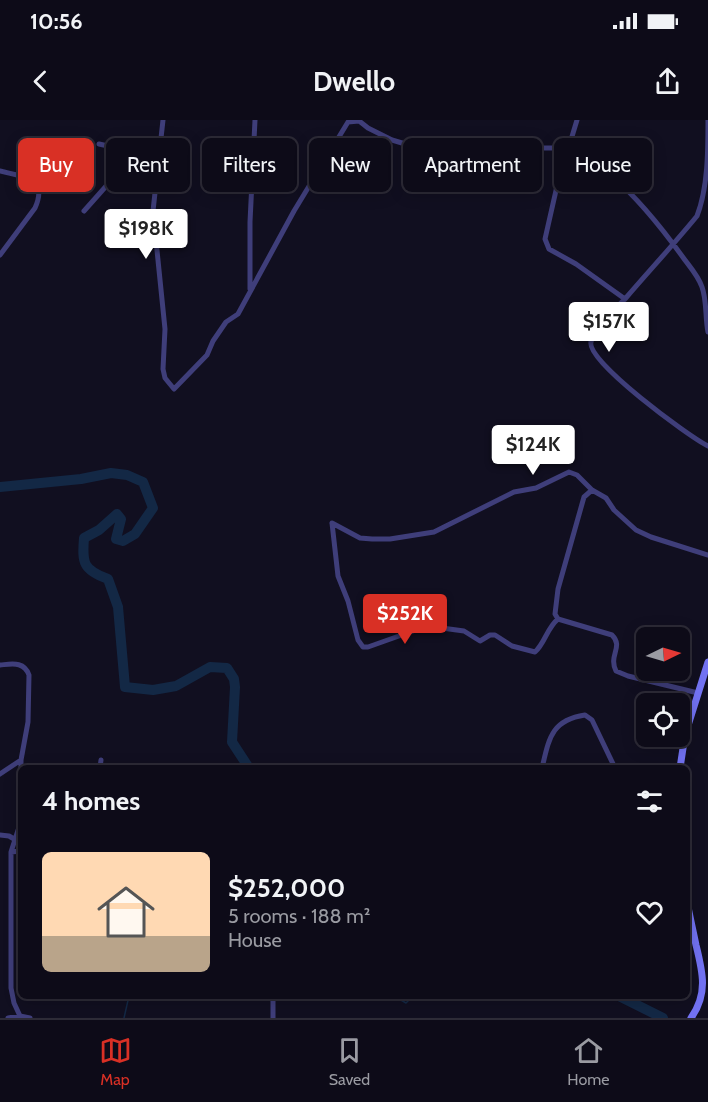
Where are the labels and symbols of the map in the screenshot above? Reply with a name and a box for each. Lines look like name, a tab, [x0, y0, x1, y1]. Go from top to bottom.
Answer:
pin: $198K	[104, 209, 188, 260]
pin: $157K	[567, 302, 651, 353]
pin: $124K	[491, 425, 575, 476]
pin: $252K	[363, 594, 447, 645]
north arrow	[636, 627, 690, 681]

